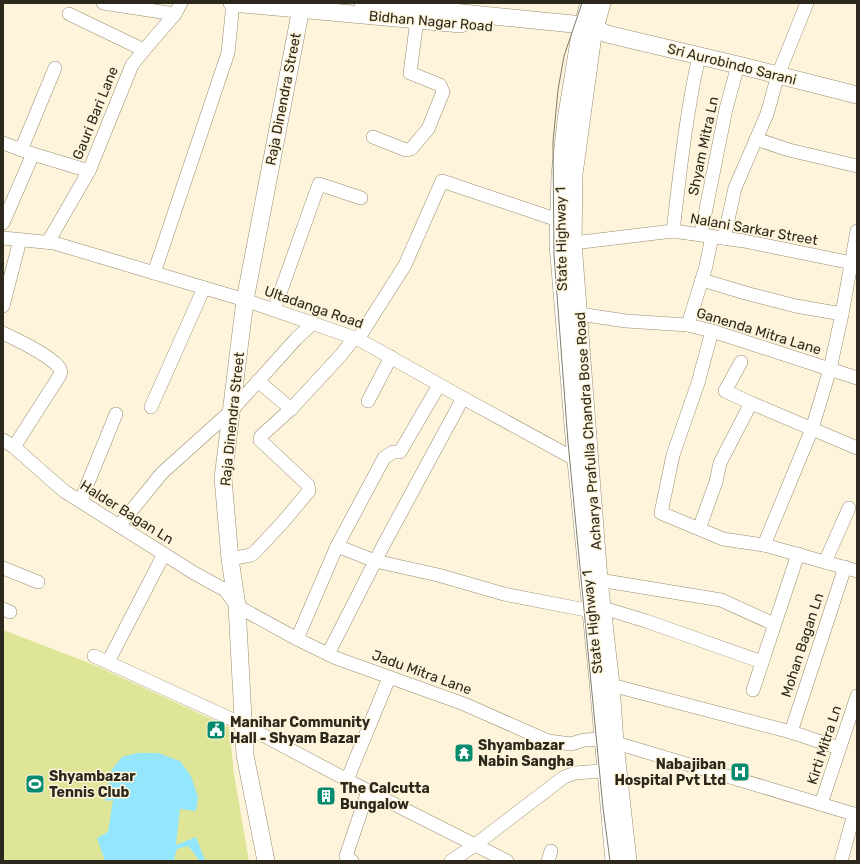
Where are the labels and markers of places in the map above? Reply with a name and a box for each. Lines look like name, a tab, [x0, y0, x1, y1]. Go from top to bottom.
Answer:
place label: Manihar Community Hall - Shyam Bazar	[230, 714, 371, 747]
public building icon: Manihar Community Hall - Shyam Bazar	[205, 719, 227, 741]
place label: Shyambazar Nabin Sangha	[478, 737, 574, 770]
temple icon: Shyambazar Nabin Sangha	[453, 742, 475, 764]
place label: Nabajiban Hospital Pvt Ltd	[614, 756, 726, 789]
hospital icon: Nabajiban Hospital Pvt Ltd	[729, 761, 751, 783]
place label: Shyambazar Tennis Club	[49, 768, 136, 801]
sports icon: Shyambazar Tennis Club	[24, 773, 46, 795]
place label: The Calcutta Bungalow	[340, 780, 430, 813]
building icon: The Calcutta Bungalow	[315, 785, 337, 807]

